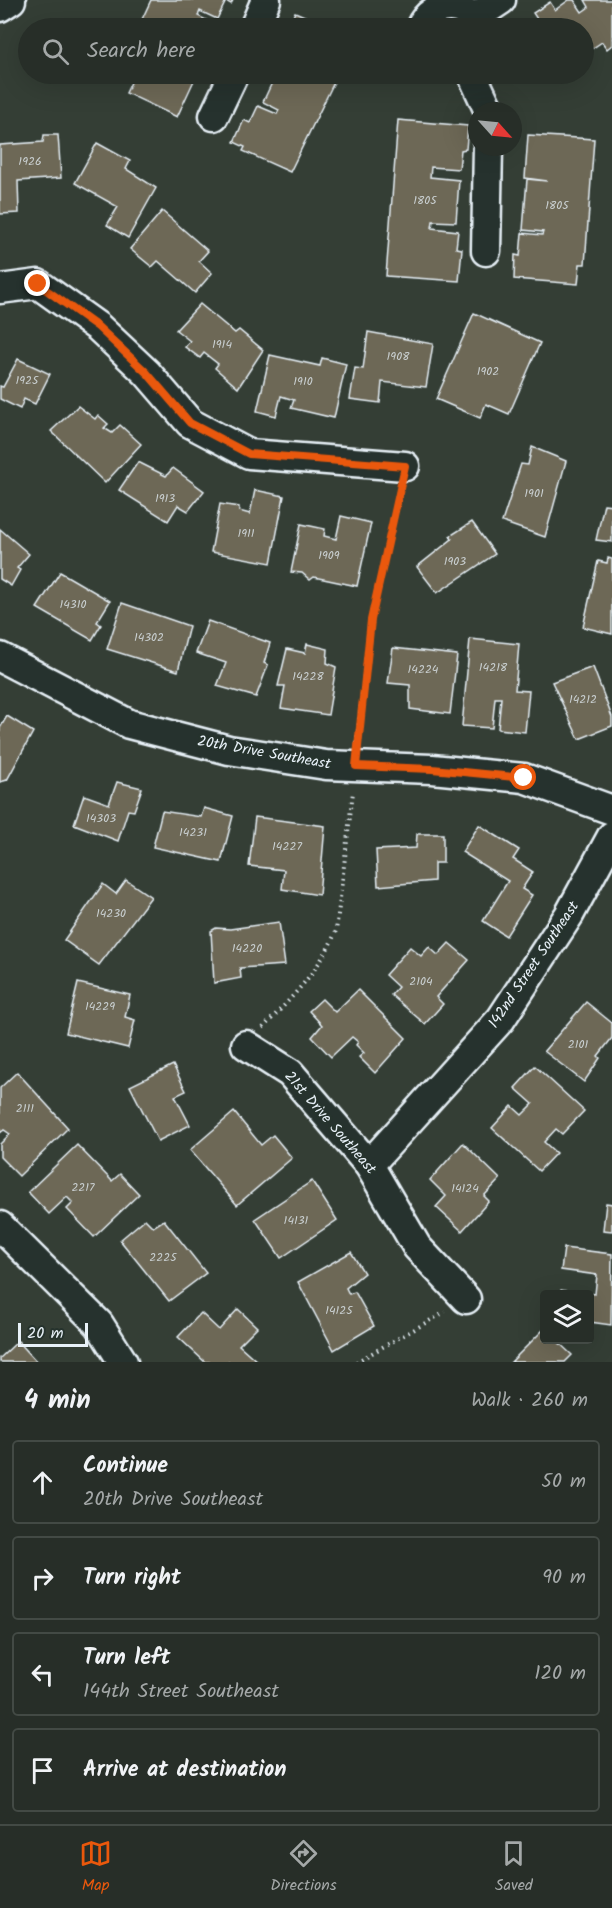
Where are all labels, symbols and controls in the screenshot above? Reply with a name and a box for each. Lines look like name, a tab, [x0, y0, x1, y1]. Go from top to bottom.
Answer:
search box	[18, 18, 594, 84]
text: Search here	[87, 34, 195, 69]
icon: search	[39, 35, 72, 68]
north arrow	[468, 102, 522, 156]
house number: 1926	[18, 152, 42, 171]
house number: 1805	[413, 191, 438, 210]
house number: 1805	[545, 196, 570, 215]
route end	[24, 270, 50, 296]
house number: 1914	[212, 335, 232, 354]
house number: 1908	[387, 347, 410, 366]
house number: 1902	[477, 362, 499, 381]
house number: 1925	[15, 371, 40, 390]
house number: 1910	[293, 372, 313, 391]
house number: 1901	[524, 484, 544, 503]
house number: 1913	[155, 489, 175, 508]
house number: 1911	[237, 524, 255, 543]
house number: 1909	[318, 546, 340, 565]
house number: 1903	[444, 552, 466, 571]
house number: 14310	[59, 595, 87, 614]
house number: 14302	[134, 628, 164, 647]
house number: 14218	[479, 658, 508, 677]
house number: 14224	[408, 660, 439, 679]
house number: 14228	[292, 667, 325, 686]
house number: 14212	[569, 690, 597, 709]
street label: 20th Drive Southeast	[195, 729, 333, 777]
route start	[510, 764, 536, 790]
house number: 14303	[86, 809, 116, 828]
house number: 14231	[179, 823, 207, 842]
house number: 14227	[272, 837, 302, 856]
street label: 142nd Street Southeast	[482, 896, 586, 1033]
house number: 14230	[96, 904, 126, 923]
house number: 14220	[232, 939, 262, 958]
house number: 2104	[409, 972, 433, 991]
house number: 14229	[85, 997, 115, 1016]
house number: 2101	[568, 1035, 588, 1054]
street label: 21st Drive Southeast	[278, 1066, 382, 1180]
house number: 2111	[16, 1099, 34, 1118]
house number: 2217	[71, 1178, 95, 1197]
house number: 14124	[451, 1179, 479, 1198]
house number: 14131	[284, 1211, 309, 1230]
house number: 2225	[149, 1248, 178, 1267]
map controls	[540, 1290, 594, 1344]
button: layers	[540, 1290, 594, 1344]
house number: 14125	[325, 1301, 354, 1320]
scale bar	[18, 1320, 88, 1348]
text: 20 m	[27, 1321, 63, 1346]
text: 4 min	[24, 1380, 91, 1422]
text: Walk · 260 m	[471, 1385, 588, 1417]
text: Continue	[83, 1449, 168, 1484]
icon: ahead	[26, 1466, 59, 1499]
text: 50 m	[541, 1466, 586, 1498]
text: 20th Drive Southeast	[83, 1484, 263, 1516]
text: Turn right	[83, 1561, 181, 1596]
icon: right	[26, 1562, 59, 1595]
text: 90 m	[542, 1562, 586, 1594]
text: Turn left	[83, 1641, 170, 1676]
icon: left	[26, 1658, 59, 1691]
text: 120 m	[534, 1658, 586, 1690]
text: 144th Street Southeast	[83, 1676, 279, 1708]
text: Arrive at destination	[83, 1753, 286, 1788]
icon: arrive	[26, 1754, 59, 1787]
tab: Map	[79, 1837, 112, 1898]
tab: Directions	[270, 1837, 337, 1898]
tab: Saved	[495, 1837, 533, 1898]

